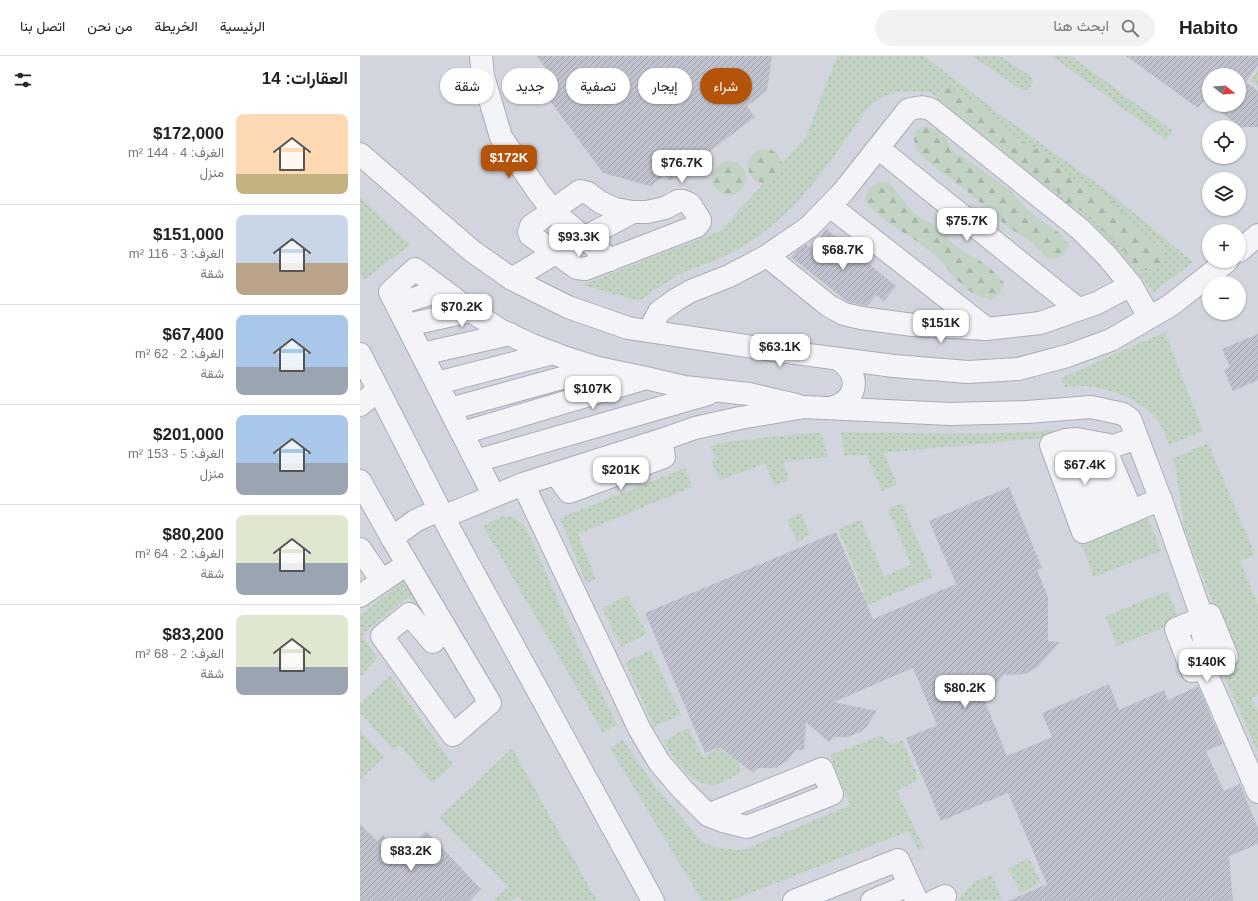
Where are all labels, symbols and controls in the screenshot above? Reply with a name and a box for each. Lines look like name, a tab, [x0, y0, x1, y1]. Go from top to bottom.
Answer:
search box	[875, 10, 1155, 46]
text: ابحث هنا	[1053, 17, 1109, 34]
icon: search	[1119, 17, 1141, 39]
text: Habito	[1179, 17, 1238, 38]
text: اتصل بنا	[20, 18, 65, 34]
text: من نحن	[87, 18, 132, 34]
text: الخريطة	[154, 18, 198, 34]
text: الرئيسية	[220, 18, 265, 34]
chip: شقة	[440, 68, 494, 104]
chip: جديد	[502, 68, 558, 104]
chip: تصفية	[566, 68, 630, 104]
chip: إيجار	[638, 68, 692, 104]
chip: شراء	[700, 68, 752, 104]
north arrow	[1202, 68, 1246, 112]
map controls	[1202, 68, 1246, 320]
icon: filters	[12, 69, 34, 91]
text: العقارات: 14	[262, 69, 348, 88]
button: locate	[1202, 120, 1246, 164]
text: $172,000	[153, 124, 224, 143]
icon: home	[268, 130, 316, 178]
text: الغرف: 4 · 144 m²	[128, 145, 224, 160]
pin: $172K	[481, 145, 537, 179]
text: $172K	[490, 150, 528, 165]
pin: $76.7K	[649, 150, 715, 184]
text: $76.7K	[661, 155, 703, 170]
text: منزل	[200, 165, 224, 180]
button: layers	[1202, 172, 1246, 216]
pin: $75.7K	[934, 208, 1000, 242]
text: $75.7K	[946, 213, 988, 228]
pin: $93.3K	[546, 224, 612, 258]
button: +	[1202, 224, 1246, 268]
text: $151,000	[153, 225, 224, 244]
text: $93.3K	[558, 229, 600, 244]
icon: home	[268, 231, 316, 279]
pin: $68.7K	[810, 237, 876, 271]
text: $68.7K	[822, 242, 864, 257]
text: الغرف: 3 · 116 m²	[129, 246, 224, 261]
text: شقة	[201, 266, 224, 281]
button: −	[1202, 276, 1246, 320]
pin: $70.2K	[429, 294, 495, 328]
text: $70.2K	[441, 299, 483, 314]
pin: $151K	[913, 310, 969, 344]
text: $151K	[922, 315, 960, 330]
text: $67,400	[163, 325, 224, 344]
icon: home	[268, 331, 316, 379]
pin: $63.1K	[747, 334, 813, 368]
text: $63.1K	[759, 339, 801, 354]
text: الغرف: 2 · 62 m²	[135, 346, 224, 361]
text: شقة	[201, 366, 224, 381]
pin: $107K	[565, 376, 621, 410]
text: $107K	[574, 381, 612, 396]
text: $201,000	[153, 425, 224, 444]
icon: home	[268, 431, 316, 479]
text: الغرف: 5 · 153 m²	[128, 446, 224, 461]
pin: $67.4K	[1052, 452, 1118, 486]
pin: $201K	[593, 457, 649, 491]
text: $67.4K	[1064, 457, 1106, 472]
text: $201K	[602, 462, 640, 477]
text: منزل	[200, 466, 224, 481]
text: $80,200	[163, 525, 224, 544]
icon: home	[268, 531, 316, 579]
text: الغرف: 2 · 64 m²	[135, 546, 224, 561]
text: شقة	[201, 566, 224, 581]
text: $83,200	[163, 625, 224, 644]
icon: home	[268, 631, 316, 679]
text: الغرف: 2 · 68 m²	[135, 646, 224, 661]
pin: $140K	[1179, 649, 1235, 683]
text: $140K	[1188, 654, 1226, 669]
text: شقة	[201, 666, 224, 681]
pin: $80.2K	[932, 675, 998, 709]
text: $80.2K	[944, 680, 986, 695]
pin: $83.2K	[378, 838, 444, 872]
text: $83.2K	[390, 843, 432, 858]

